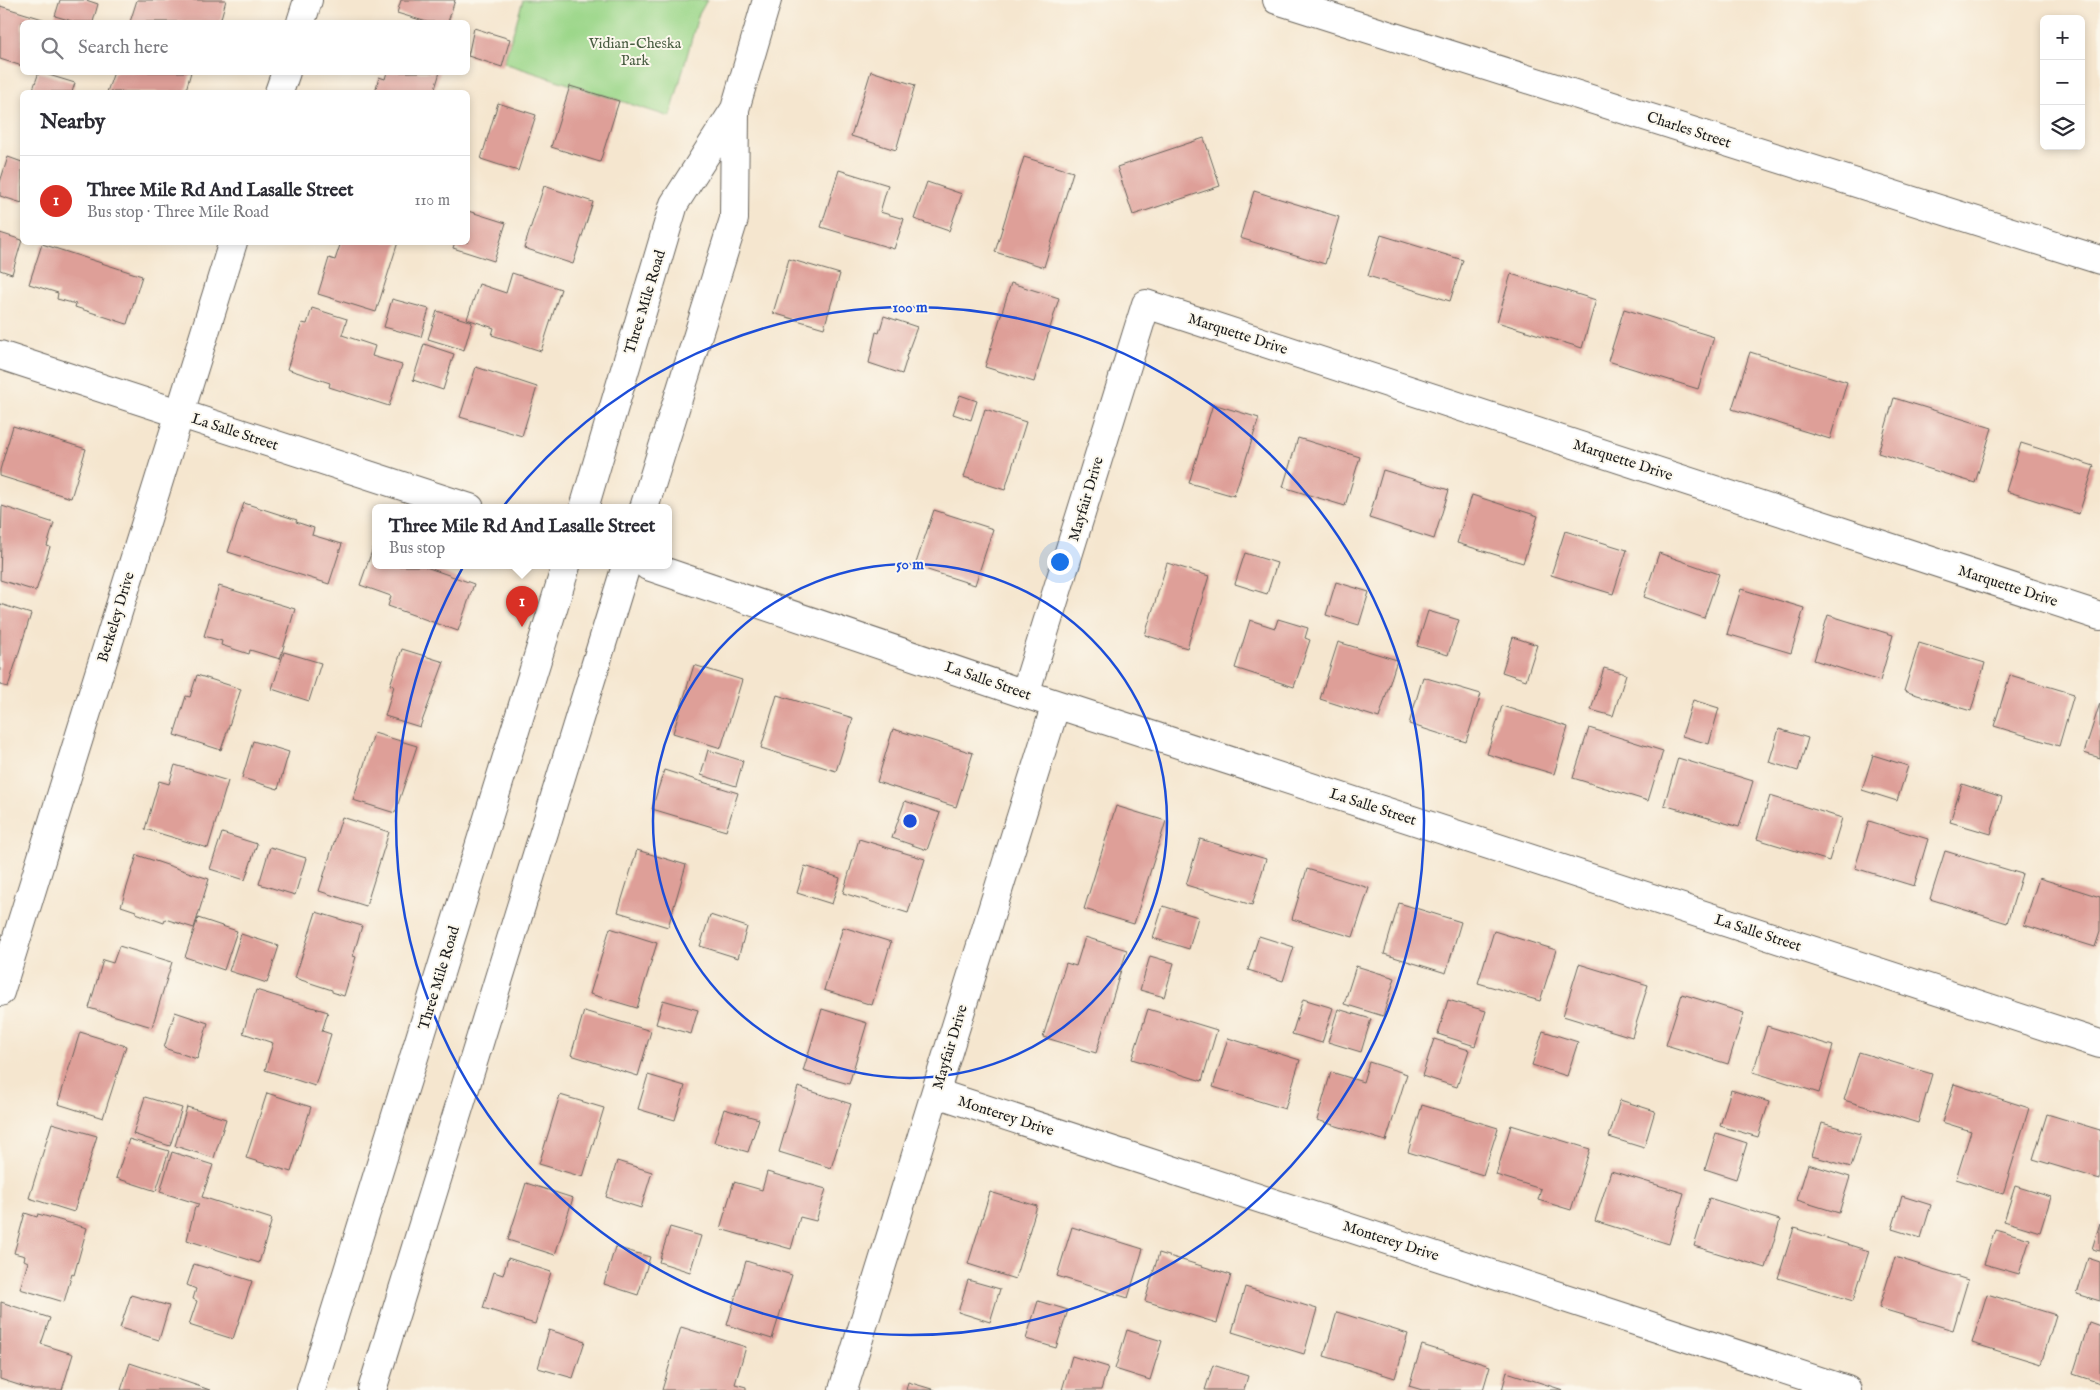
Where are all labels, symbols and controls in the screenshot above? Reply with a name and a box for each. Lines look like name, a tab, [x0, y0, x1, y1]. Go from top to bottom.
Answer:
map controls	[2040, 15, 2085, 150]
button: +	[2040, 15, 2085, 60]
search box	[20, 20, 470, 75]
icon: search	[38, 34, 66, 62]
park label: Vidian-Cheska Park	[588, 34, 682, 70]
text: Search here	[78, 36, 169, 60]
button: −	[2040, 60, 2085, 105]
button: layers	[2040, 105, 2085, 150]
street label: Charles Street	[1644, 107, 1734, 153]
text: Nearby	[40, 109, 105, 136]
text: Three Mile Rd And Lasalle Street	[87, 179, 353, 203]
text: 1	[53, 191, 59, 211]
text: 110 m	[414, 191, 450, 211]
text: Bus stop · Three Mile Road	[87, 203, 269, 223]
street label: Three Mile Road	[620, 247, 670, 356]
text: 100 m	[892, 298, 928, 317]
street label: Marquette Drive	[1186, 309, 1290, 359]
street label: La Salle Street	[189, 409, 281, 455]
street label: Marquette Drive	[1571, 435, 1675, 485]
street label: Mayfair Drive	[1064, 454, 1108, 544]
popup	[372, 504, 672, 569]
text: Three Mile Rd And Lasalle Street	[389, 515, 655, 539]
text: Bus stop	[389, 539, 445, 559]
your location	[1047, 549, 1073, 575]
text: 50 m	[896, 555, 924, 574]
street label: Marquette Drive	[1956, 561, 2060, 611]
street label: Berkeley Drive	[93, 569, 139, 665]
pin: 1	[506, 586, 538, 627]
street label: La Salle Street	[942, 657, 1034, 705]
street label: La Salle Street	[1327, 784, 1419, 830]
centre of rings	[901, 812, 919, 830]
street label: La Salle Street	[1712, 910, 1804, 956]
street label: Three Mile Road	[414, 923, 464, 1032]
street label: Mayfair Drive	[928, 1002, 972, 1092]
street label: Monterey Drive	[956, 1092, 1057, 1141]
street label: Monterey Drive	[1341, 1217, 1442, 1266]

